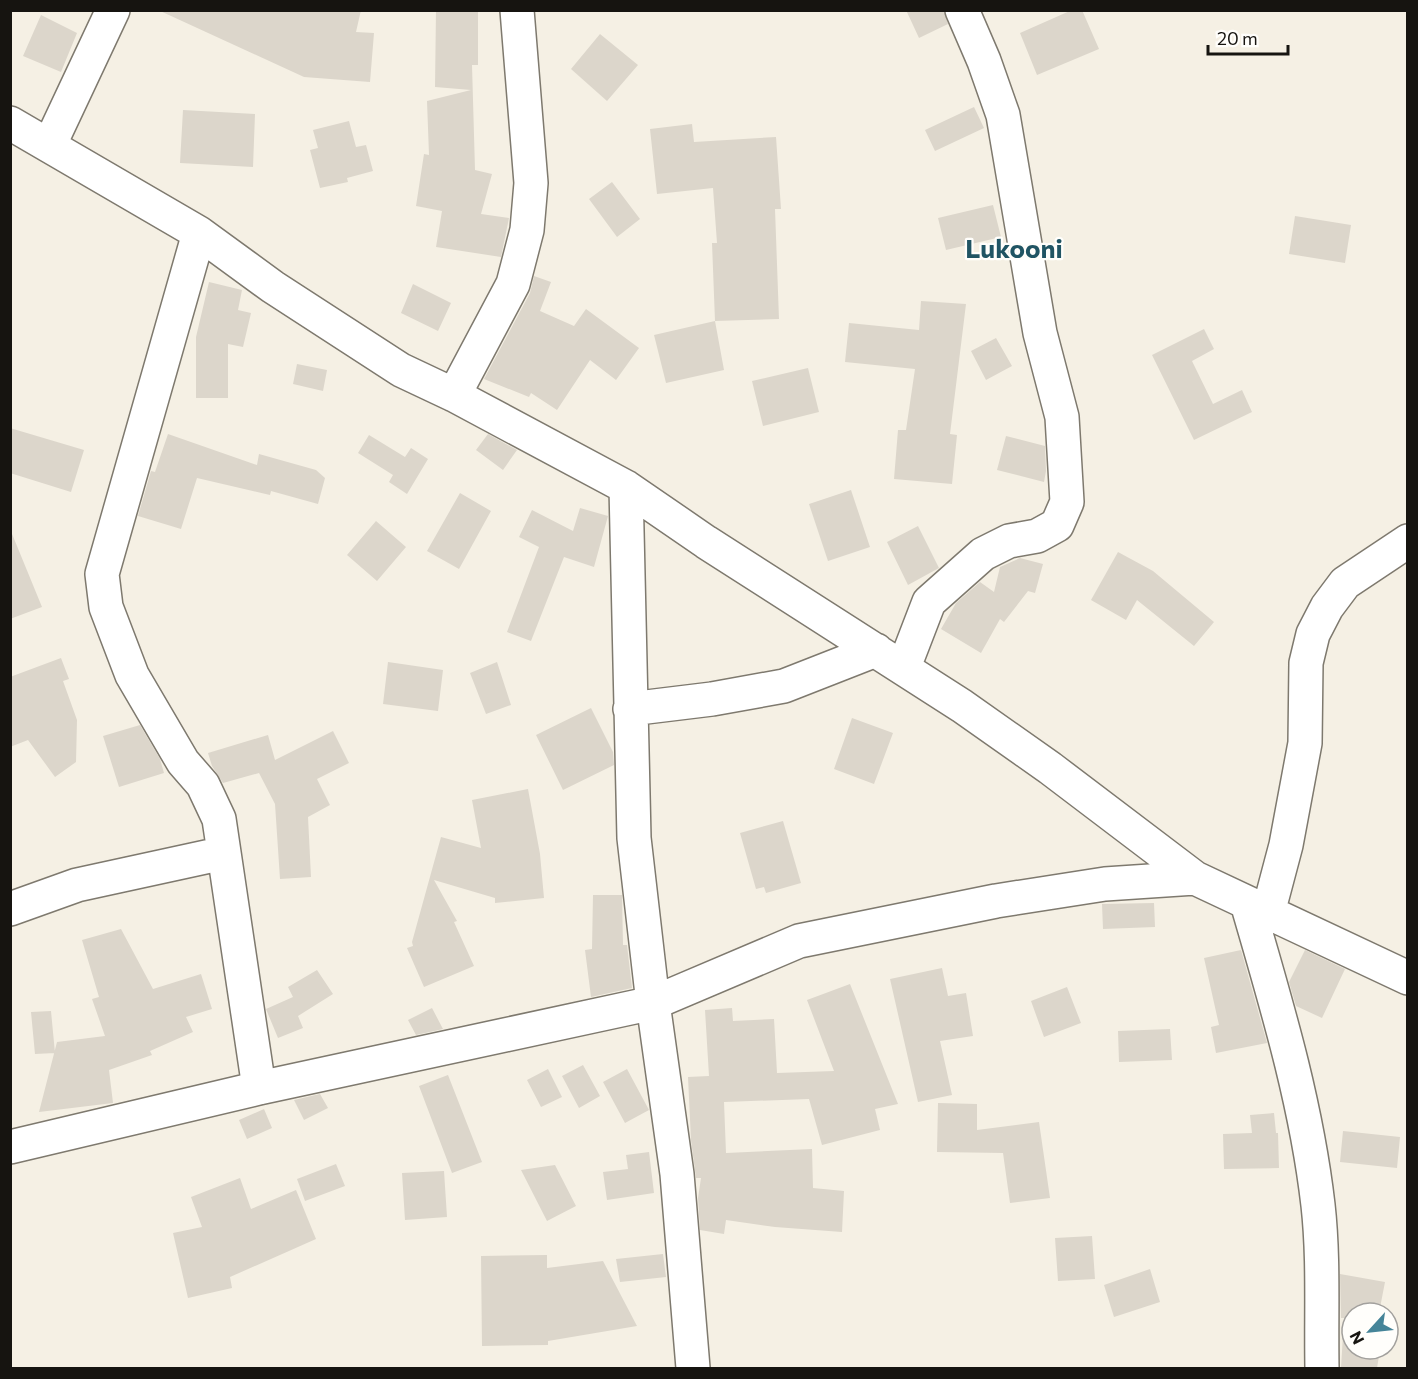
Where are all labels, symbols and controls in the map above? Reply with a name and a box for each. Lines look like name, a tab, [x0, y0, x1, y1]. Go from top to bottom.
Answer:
scale bar	[1208, 18, 1288, 56]
text: 20 m	[1217, 27, 1258, 49]
district label: Lukooni	[965, 232, 1063, 263]
north arrow	[1340, 1301, 1400, 1361]
text: N	[1345, 1328, 1367, 1348]

